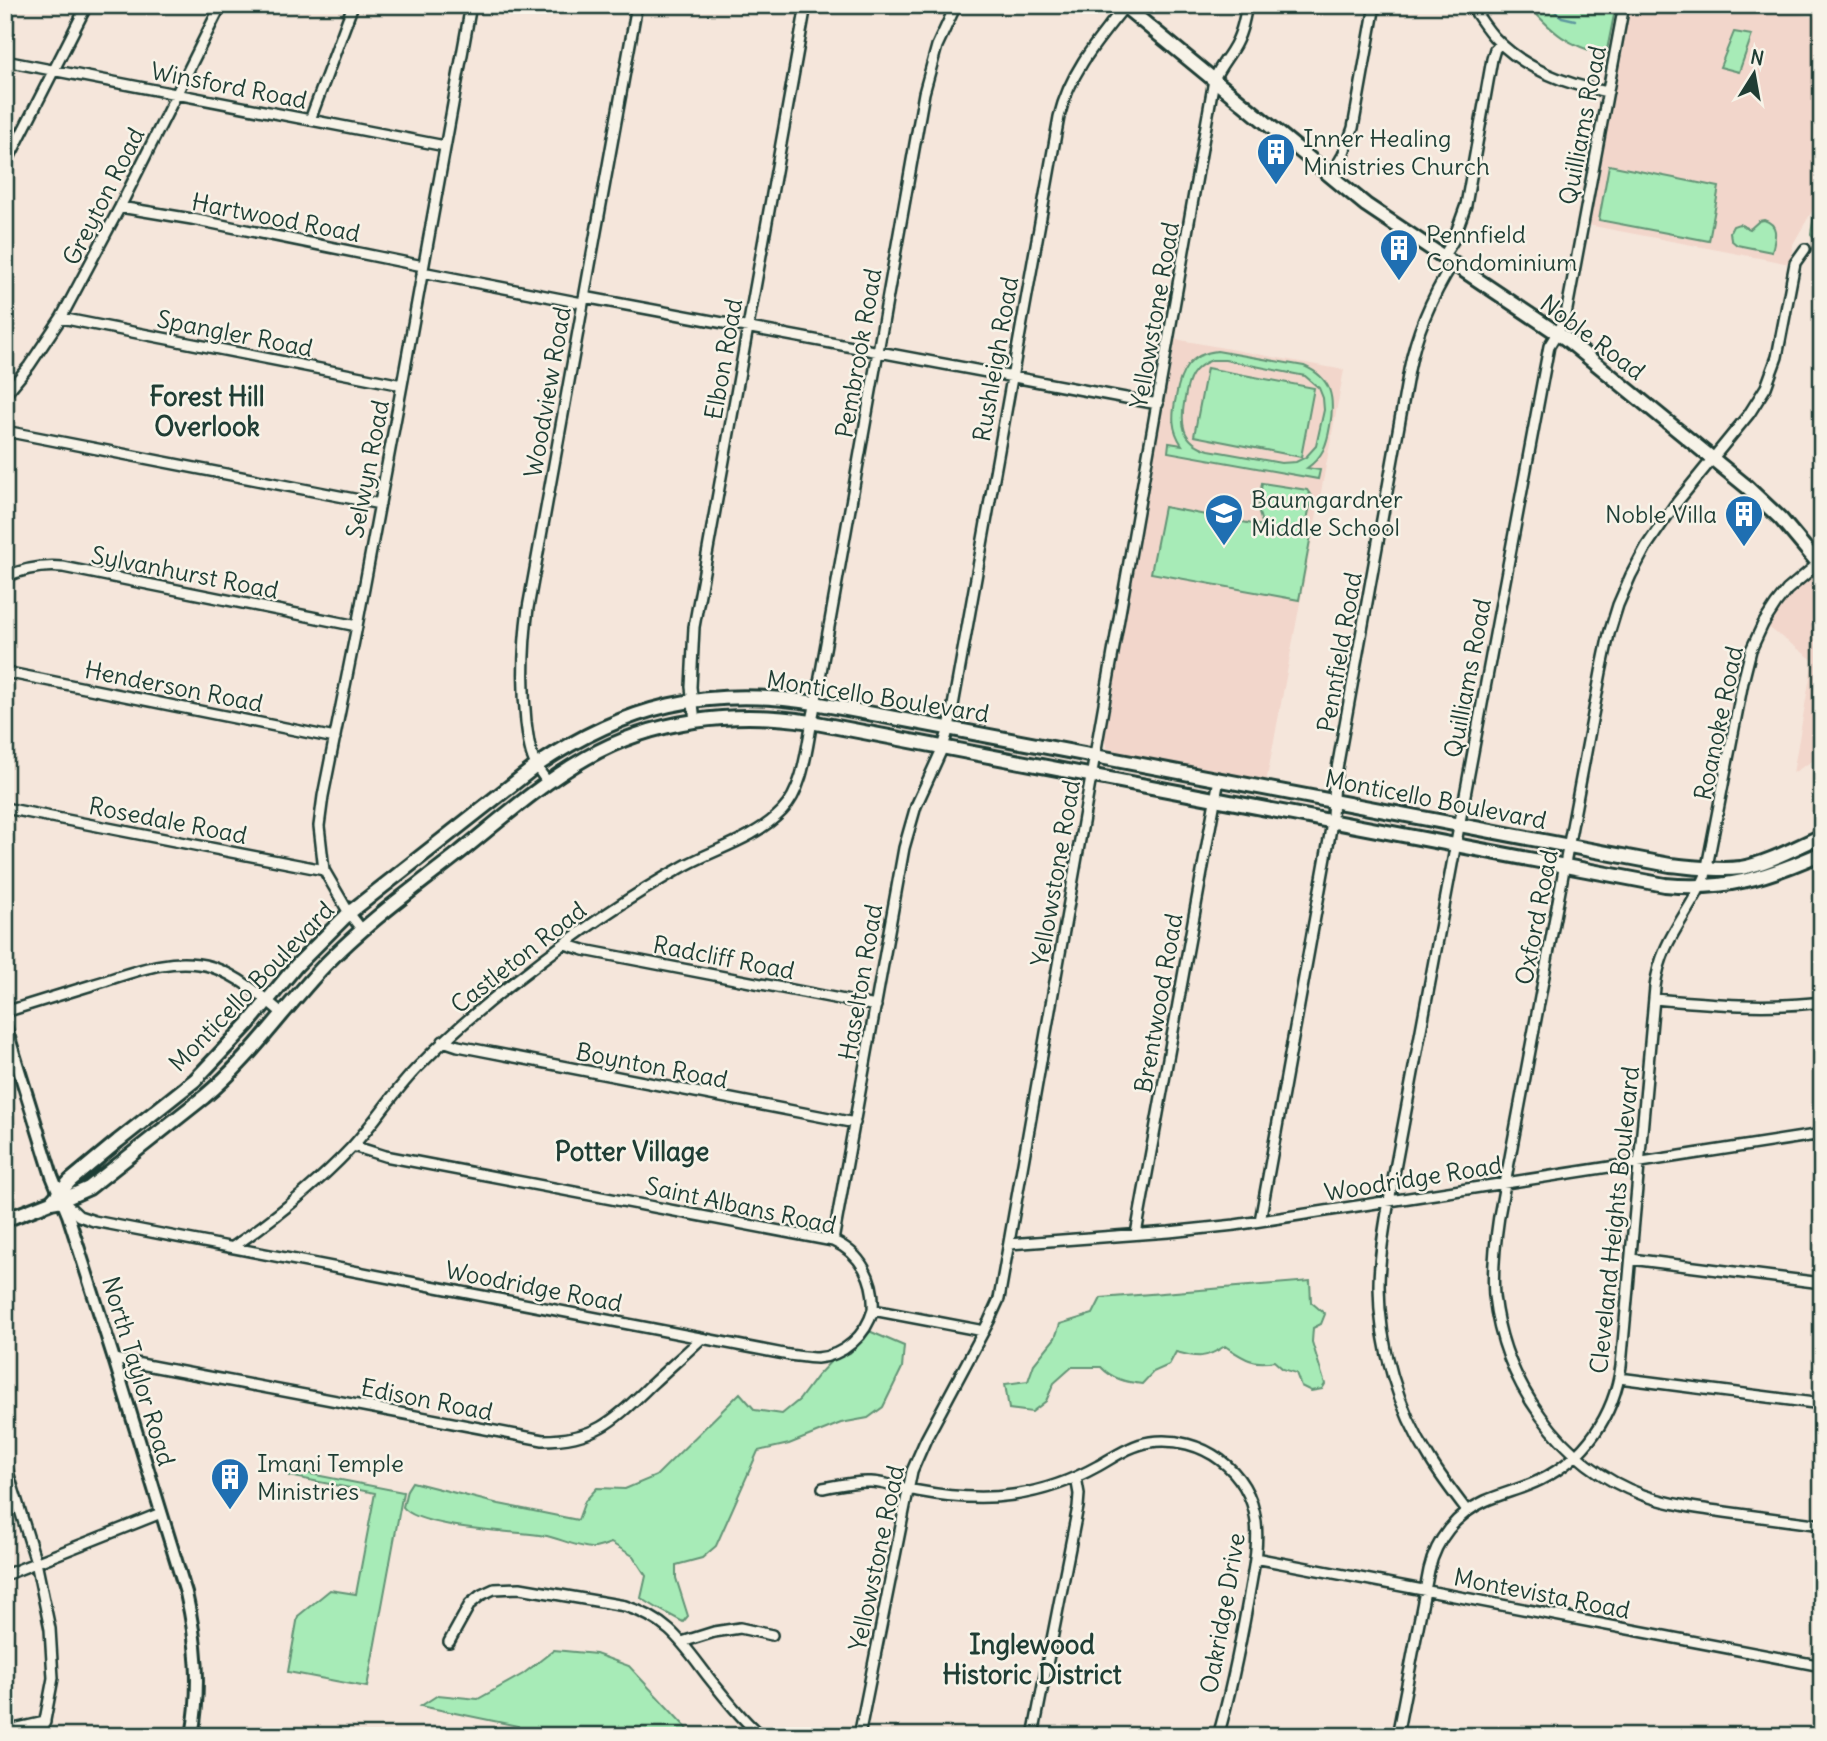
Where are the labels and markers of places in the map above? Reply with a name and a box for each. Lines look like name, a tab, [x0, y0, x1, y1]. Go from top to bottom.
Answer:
place label: Inner Healing Ministries Church	[1303, 123, 1490, 181]
building icon: Inner Healing Ministries Church	[1255, 131, 1297, 186]
place label: Pennfield Condominium	[1426, 219, 1577, 277]
building icon: Pennfield Condominium	[1378, 227, 1420, 282]
place label: Baumgardner Middle School	[1251, 484, 1403, 542]
school or university icon: Baumgardner Middle School	[1203, 492, 1245, 547]
building icon: Noble Villa	[1723, 493, 1765, 548]
place label: Noble Villa	[1605, 499, 1717, 529]
place label: Imani Temple Ministries	[257, 1448, 404, 1506]
building icon: Imani Temple Ministries	[209, 1456, 251, 1511]

